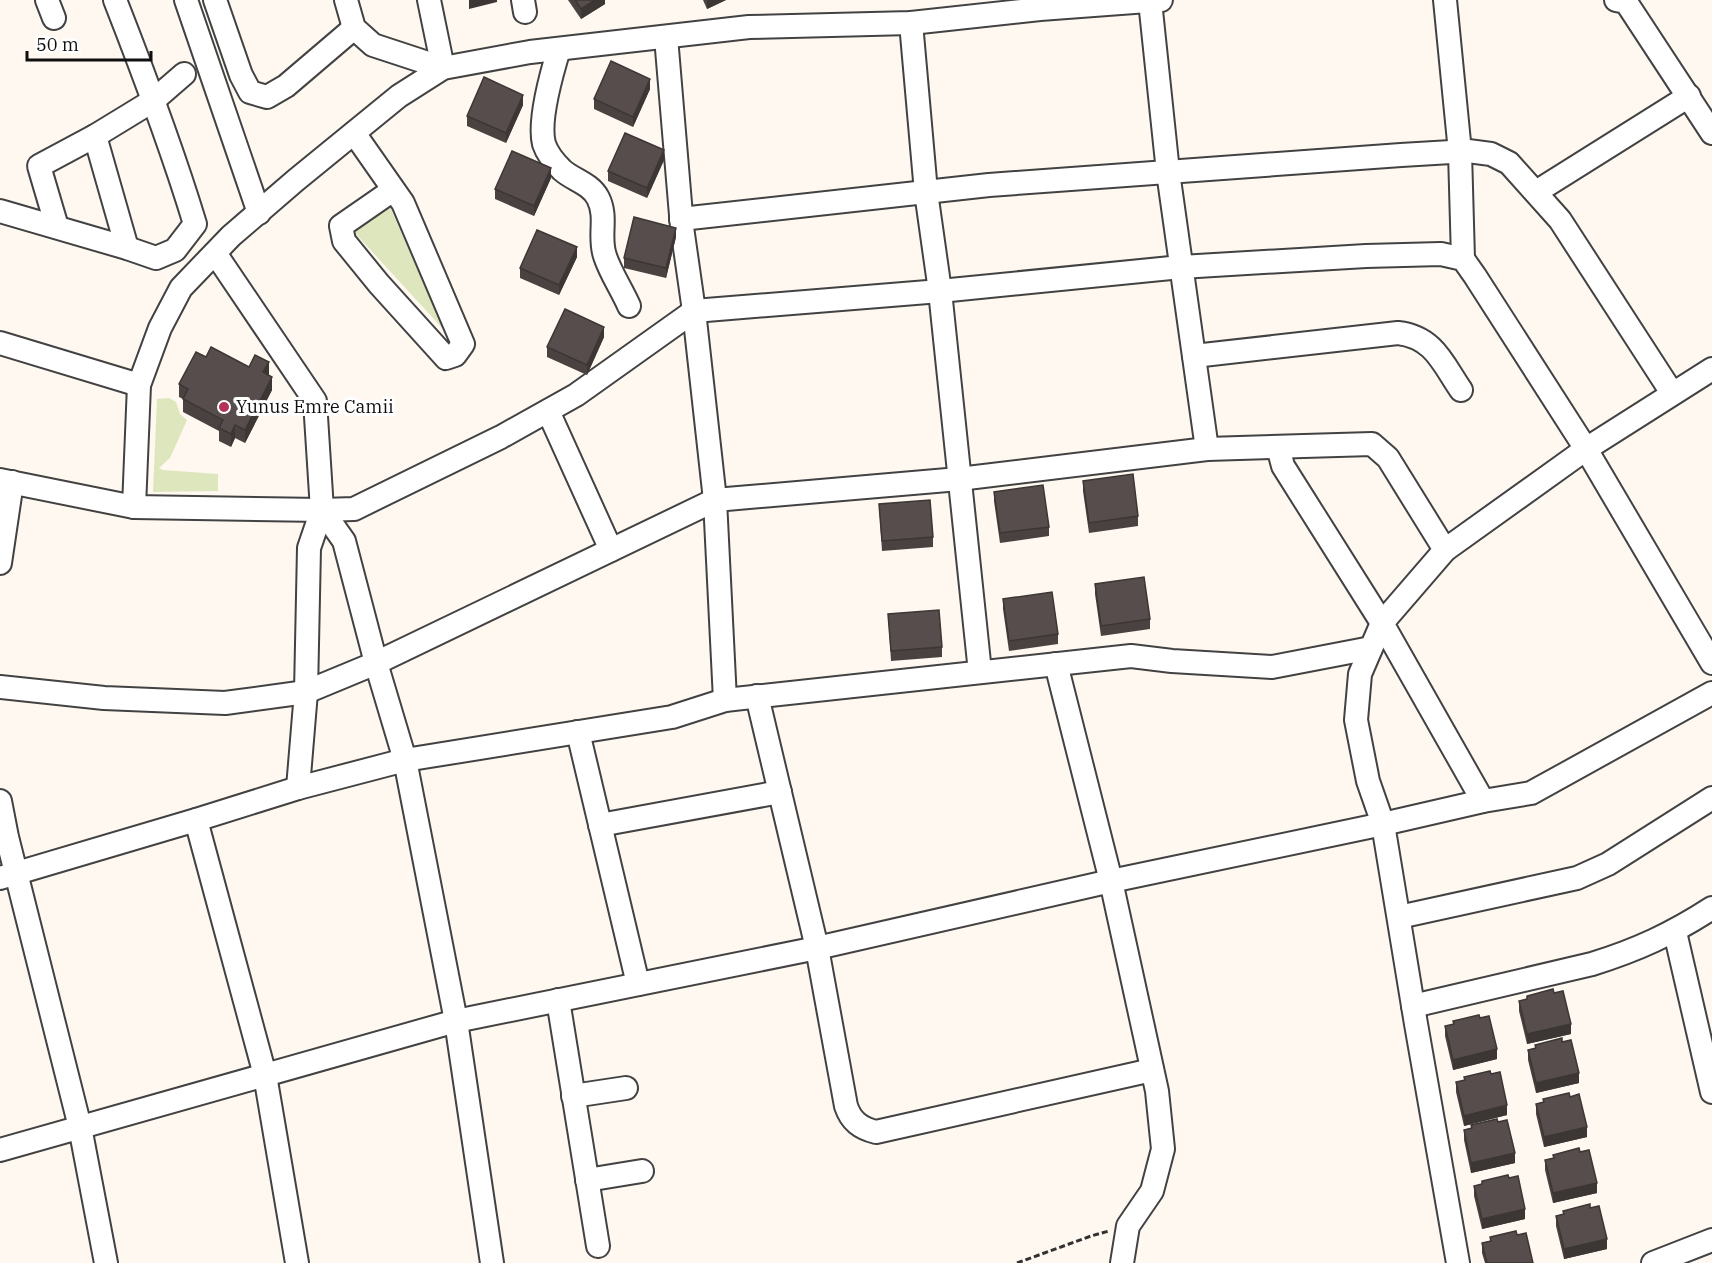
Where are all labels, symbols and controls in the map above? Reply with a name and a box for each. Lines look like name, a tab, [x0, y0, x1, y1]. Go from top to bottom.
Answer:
scale bar	[27, 24, 152, 62]
text: 50 m	[36, 33, 79, 56]
place label: Yunus Emre Camii	[236, 395, 394, 418]
marker: Yunus Emre Camii	[217, 400, 231, 414]

